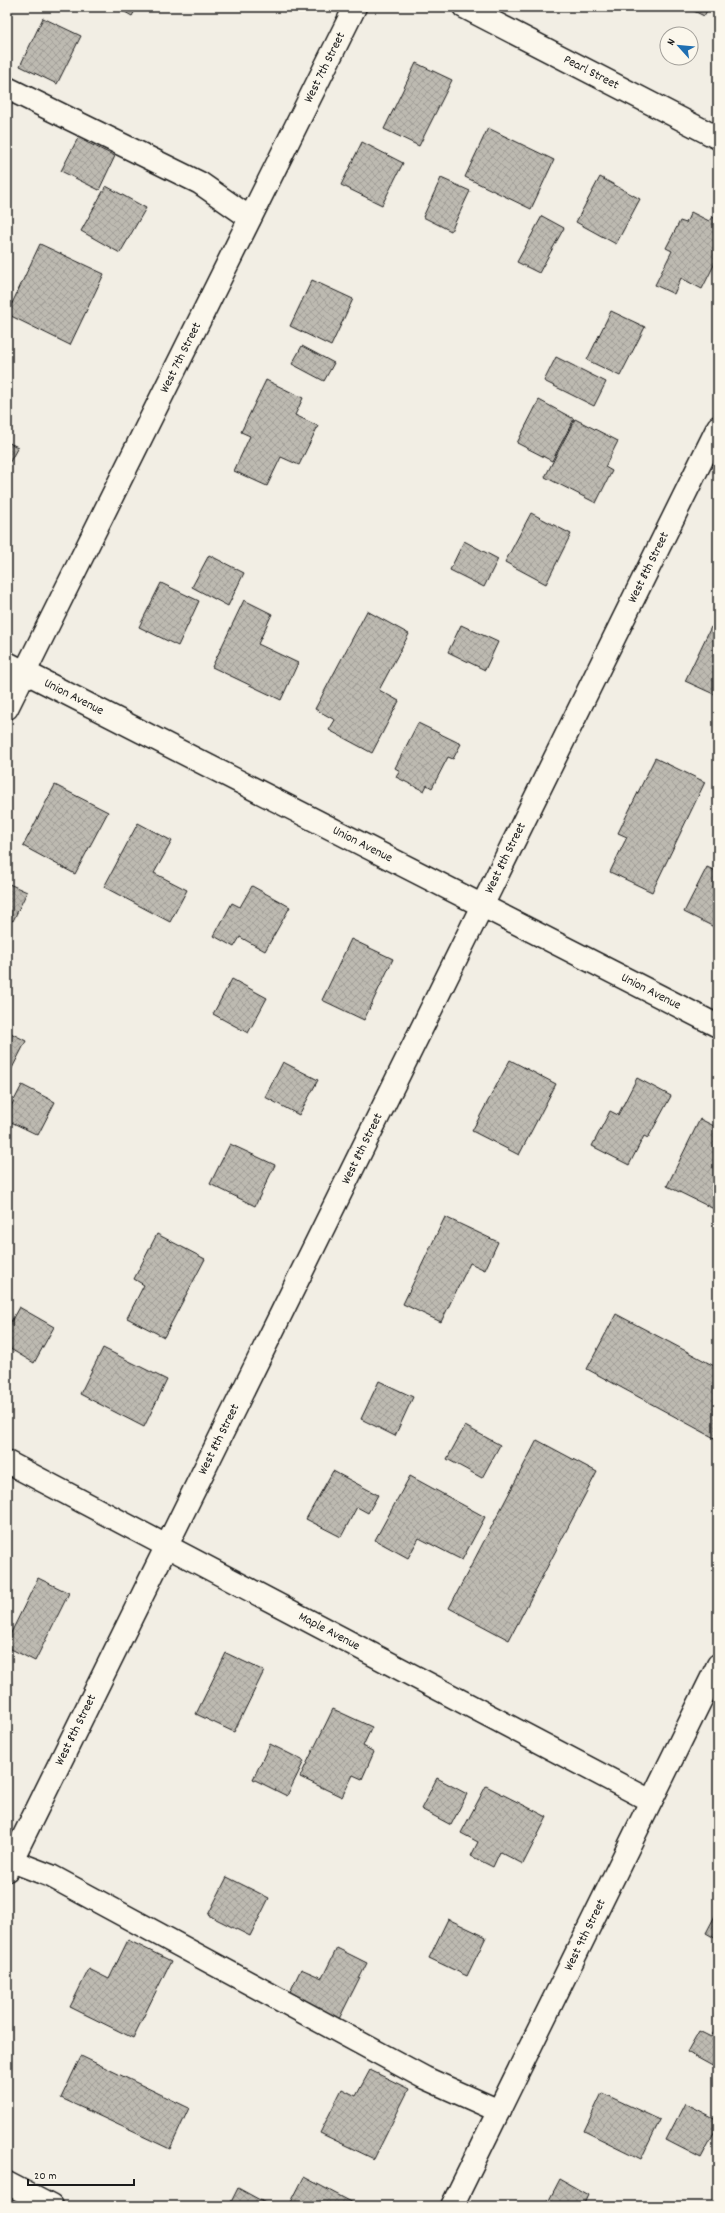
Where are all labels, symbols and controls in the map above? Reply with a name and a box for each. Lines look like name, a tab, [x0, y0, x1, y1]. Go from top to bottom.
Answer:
north arrow	[659, 26, 699, 66]
street label: West 7th Street	[299, 29, 351, 106]
text: N	[664, 36, 680, 48]
street label: Pearl Street	[560, 50, 622, 95]
street label: West 7th Street	[155, 319, 207, 396]
street label: West 8th Street	[623, 529, 674, 606]
street label: Union Avenue	[40, 674, 107, 720]
street label: West 8th Street	[480, 819, 531, 897]
street label: Union Avenue	[329, 821, 396, 868]
street label: Union Avenue	[618, 968, 684, 1015]
street label: West 8th Street	[337, 1110, 388, 1188]
street label: West 8th Street	[194, 1400, 245, 1478]
street label: Maple Avenue	[295, 1607, 363, 1656]
street label: West 8th Street	[50, 1691, 102, 1769]
street label: West 9th Street	[560, 1896, 611, 1974]
scale bar	[28, 2161, 134, 2187]
text: 20 m	[34, 2168, 57, 2185]

